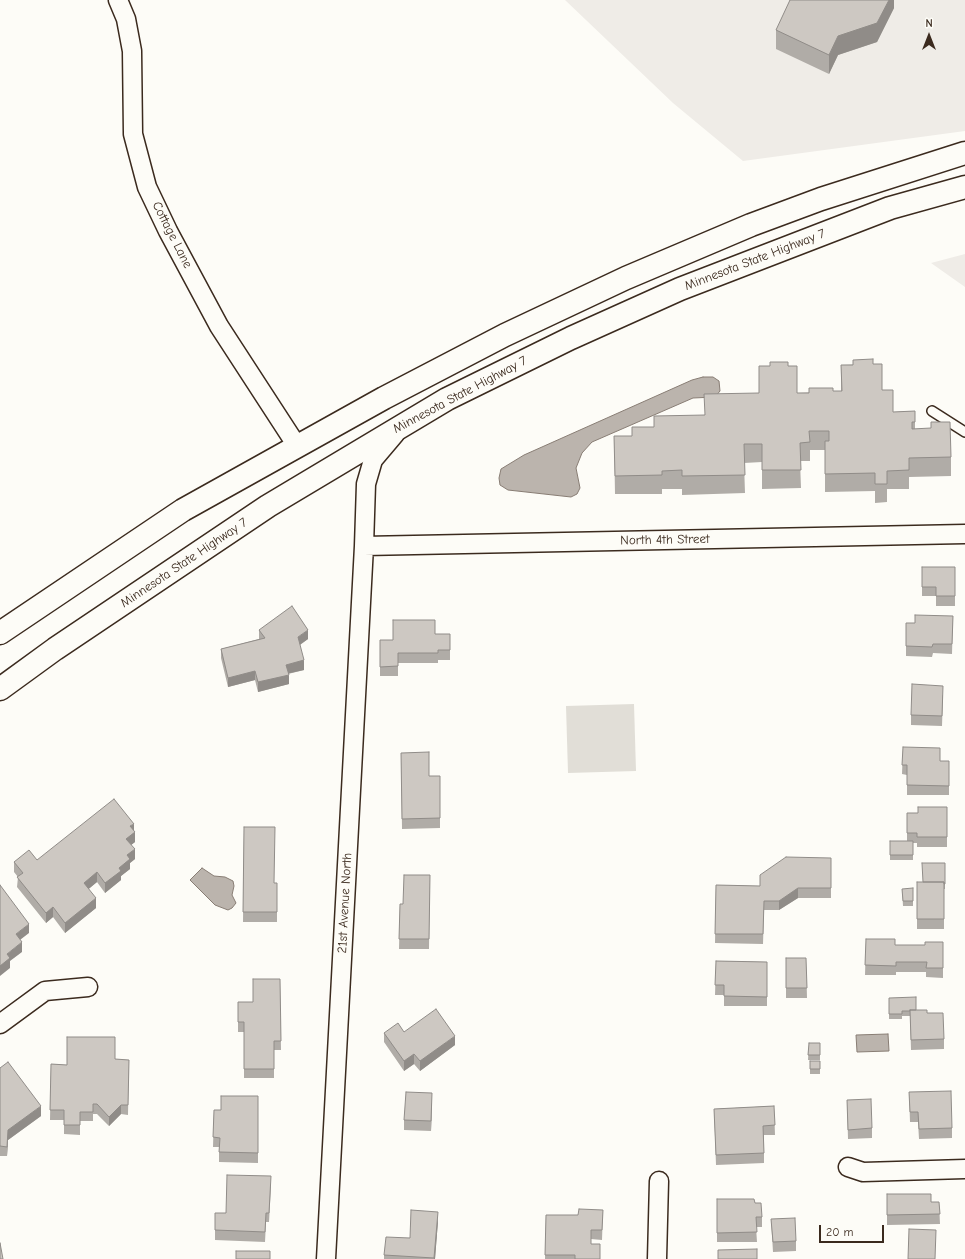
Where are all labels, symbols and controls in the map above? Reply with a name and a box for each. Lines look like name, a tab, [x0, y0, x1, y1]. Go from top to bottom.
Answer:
north arrow	[909, 16, 949, 56]
text: N	[925, 17, 933, 30]
street label: Cottage Lane	[148, 199, 196, 271]
street label: Minnesota State Highway 7	[682, 226, 828, 294]
street label: Minnesota State Highway 7	[390, 353, 530, 437]
street label: Minnesota State Highway 7	[118, 515, 250, 611]
street label: North 4th Street	[620, 531, 710, 549]
street label: 21st Avenue North	[335, 852, 355, 954]
scale bar	[821, 1217, 886, 1243]
text: 20 m	[826, 1225, 854, 1239]

